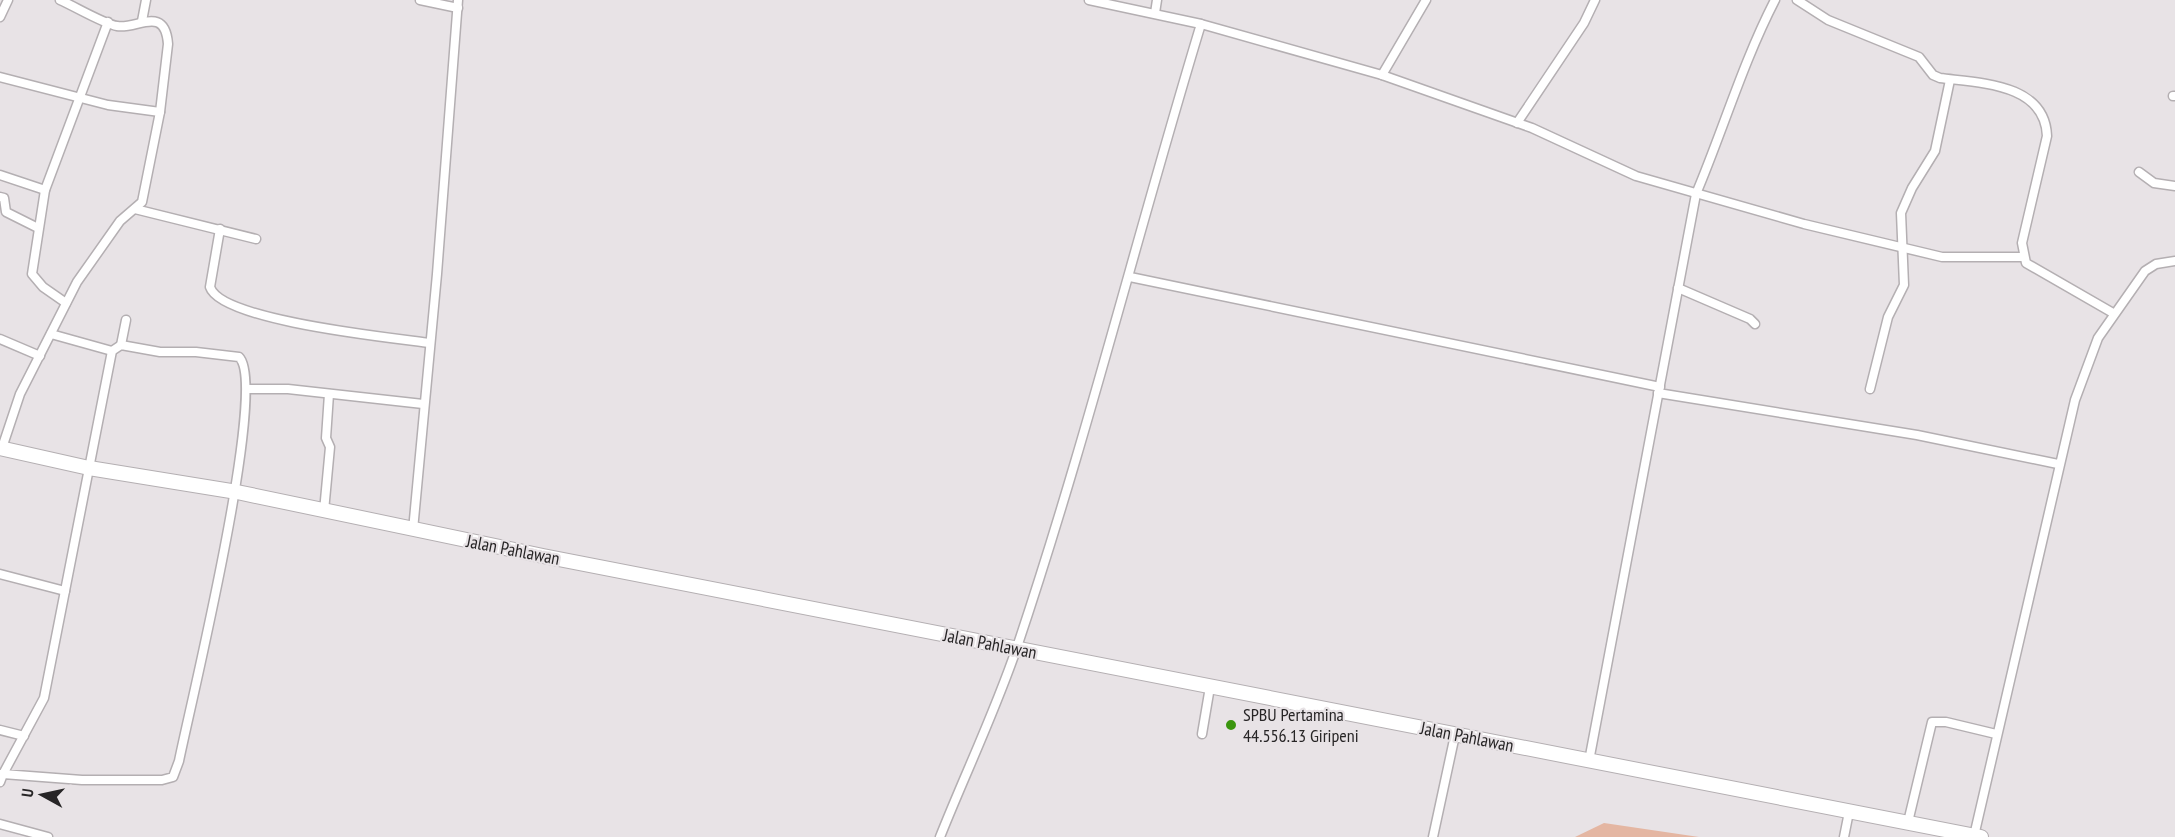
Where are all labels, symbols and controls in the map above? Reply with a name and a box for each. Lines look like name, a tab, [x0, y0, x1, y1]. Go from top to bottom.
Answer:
street label: Jalan Pahlawan	[464, 529, 562, 570]
street label: Jalan Pahlawan	[941, 623, 1039, 664]
place label: SPBU Pertamina 44.556.13 Giripeni	[1243, 703, 1359, 747]
street label: Jalan Pahlawan	[1418, 716, 1516, 757]
marker: SPBU Pertamina 44.556.13 Giripeni	[1224, 718, 1238, 732]
north arrow	[12, 765, 72, 825]
text: U	[17, 787, 38, 798]

